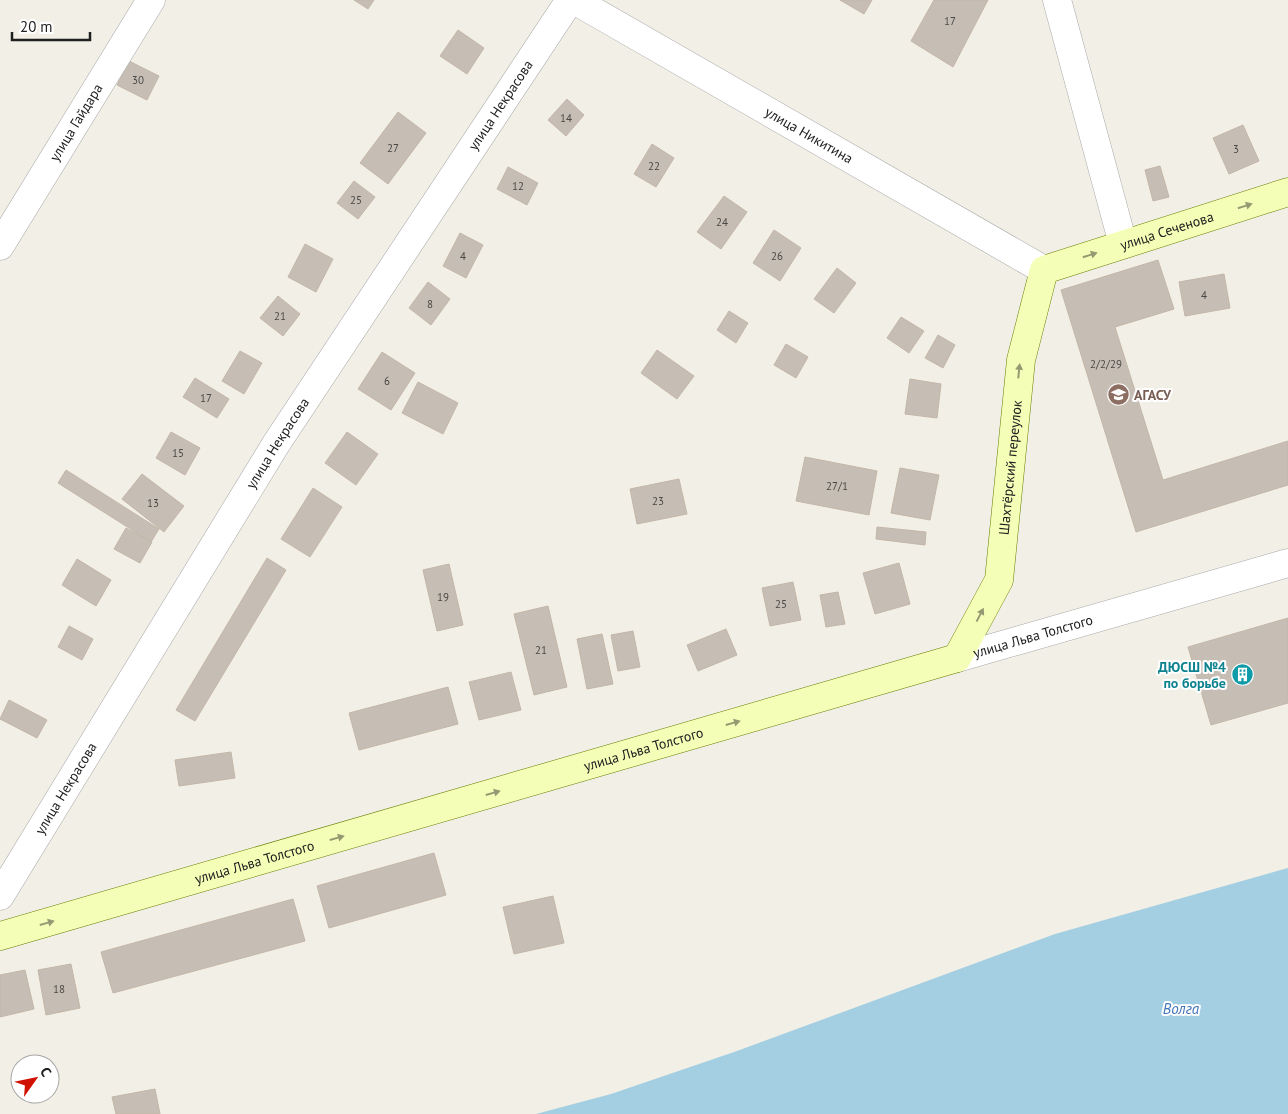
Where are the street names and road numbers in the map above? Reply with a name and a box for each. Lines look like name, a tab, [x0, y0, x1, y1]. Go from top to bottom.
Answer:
street label: улица Некрасова	[464, 57, 537, 154]
street label: улица Гайдара	[45, 80, 107, 165]
street label: улица Никитина	[762, 103, 856, 167]
street label: улица Сеченова	[1118, 207, 1216, 254]
street label: улица Некрасова	[242, 394, 313, 492]
street label: Шахтёрский переулок	[995, 399, 1026, 536]
street label: улица Льва Толстого	[971, 610, 1095, 662]
street label: улица Льва Толстого	[582, 723, 705, 775]
street label: улица Некрасова	[31, 739, 101, 838]
street label: улица Льва Толстого	[193, 836, 316, 888]

